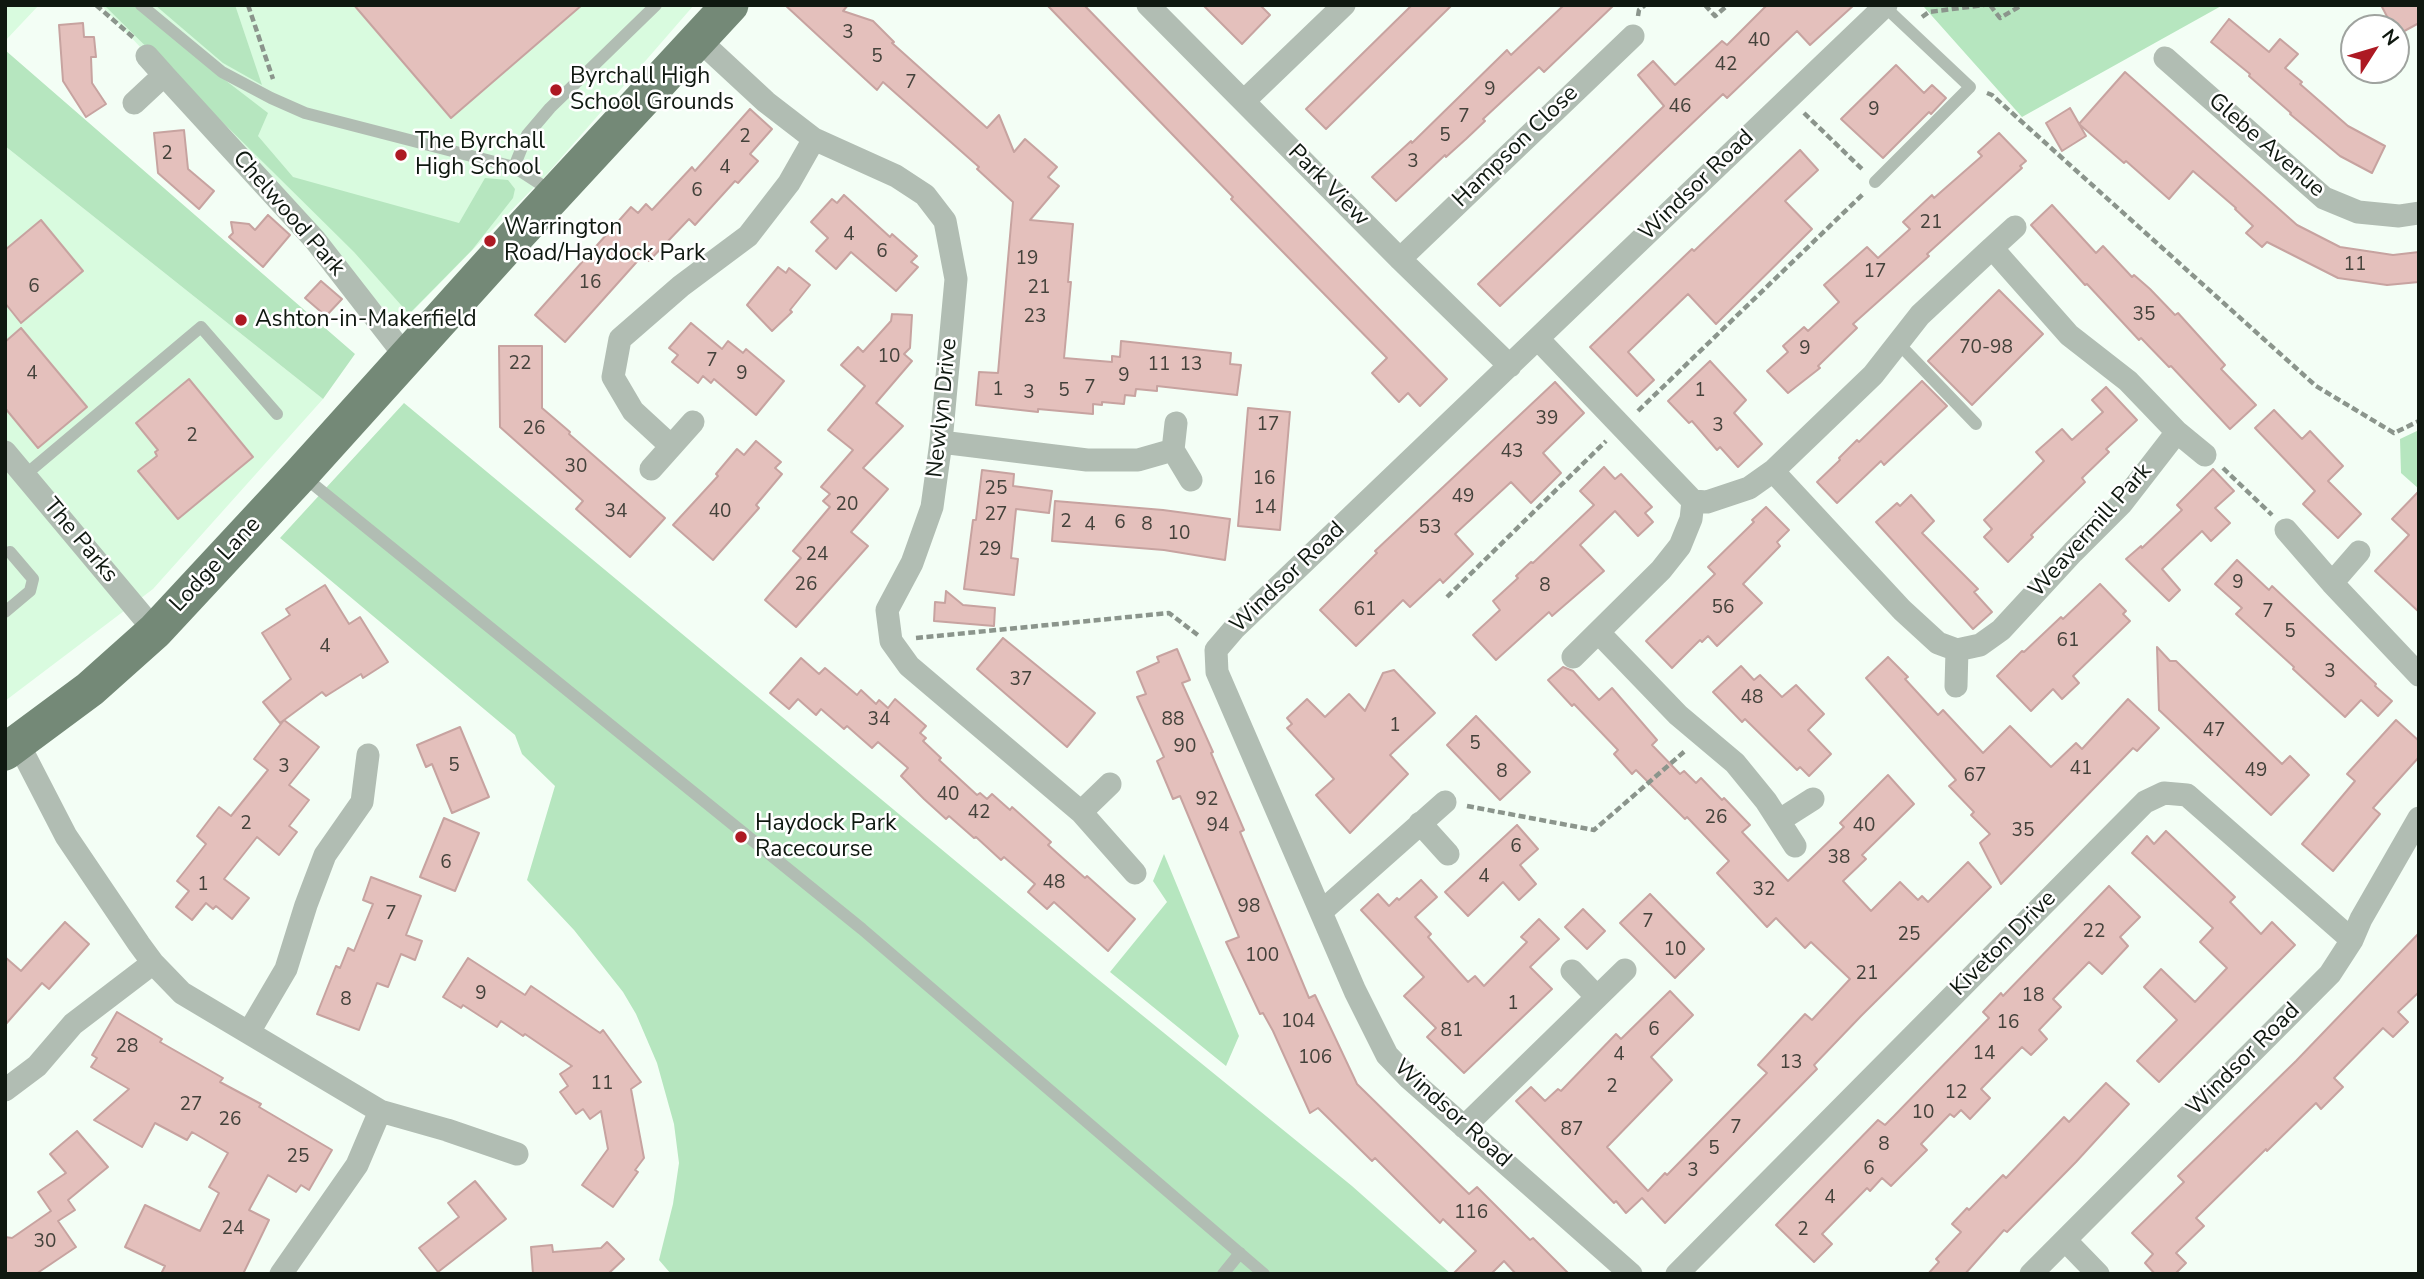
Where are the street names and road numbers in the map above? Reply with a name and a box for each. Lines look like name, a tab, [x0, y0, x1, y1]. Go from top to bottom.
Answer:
street label: Hampson Close	[1447, 80, 1585, 214]
street label: Glebe Avenue	[2202, 88, 2330, 204]
street label: Windsor Road	[1634, 124, 1760, 248]
street label: Park View	[1281, 139, 1375, 233]
street label: Chelwood Park	[226, 146, 350, 282]
street label: Newlyn Drive	[922, 337, 964, 479]
street label: Weavermill Park	[2024, 458, 2158, 604]
street label: The Parks	[37, 493, 123, 589]
street label: Lodge Lane	[165, 512, 267, 618]
street label: Windsor Road	[1225, 516, 1351, 640]
street label: Kiveton Drive	[1946, 886, 2062, 1002]
street label: Windsor Road	[2182, 998, 2306, 1122]
street label: Windsor Road	[1388, 1054, 1516, 1174]

